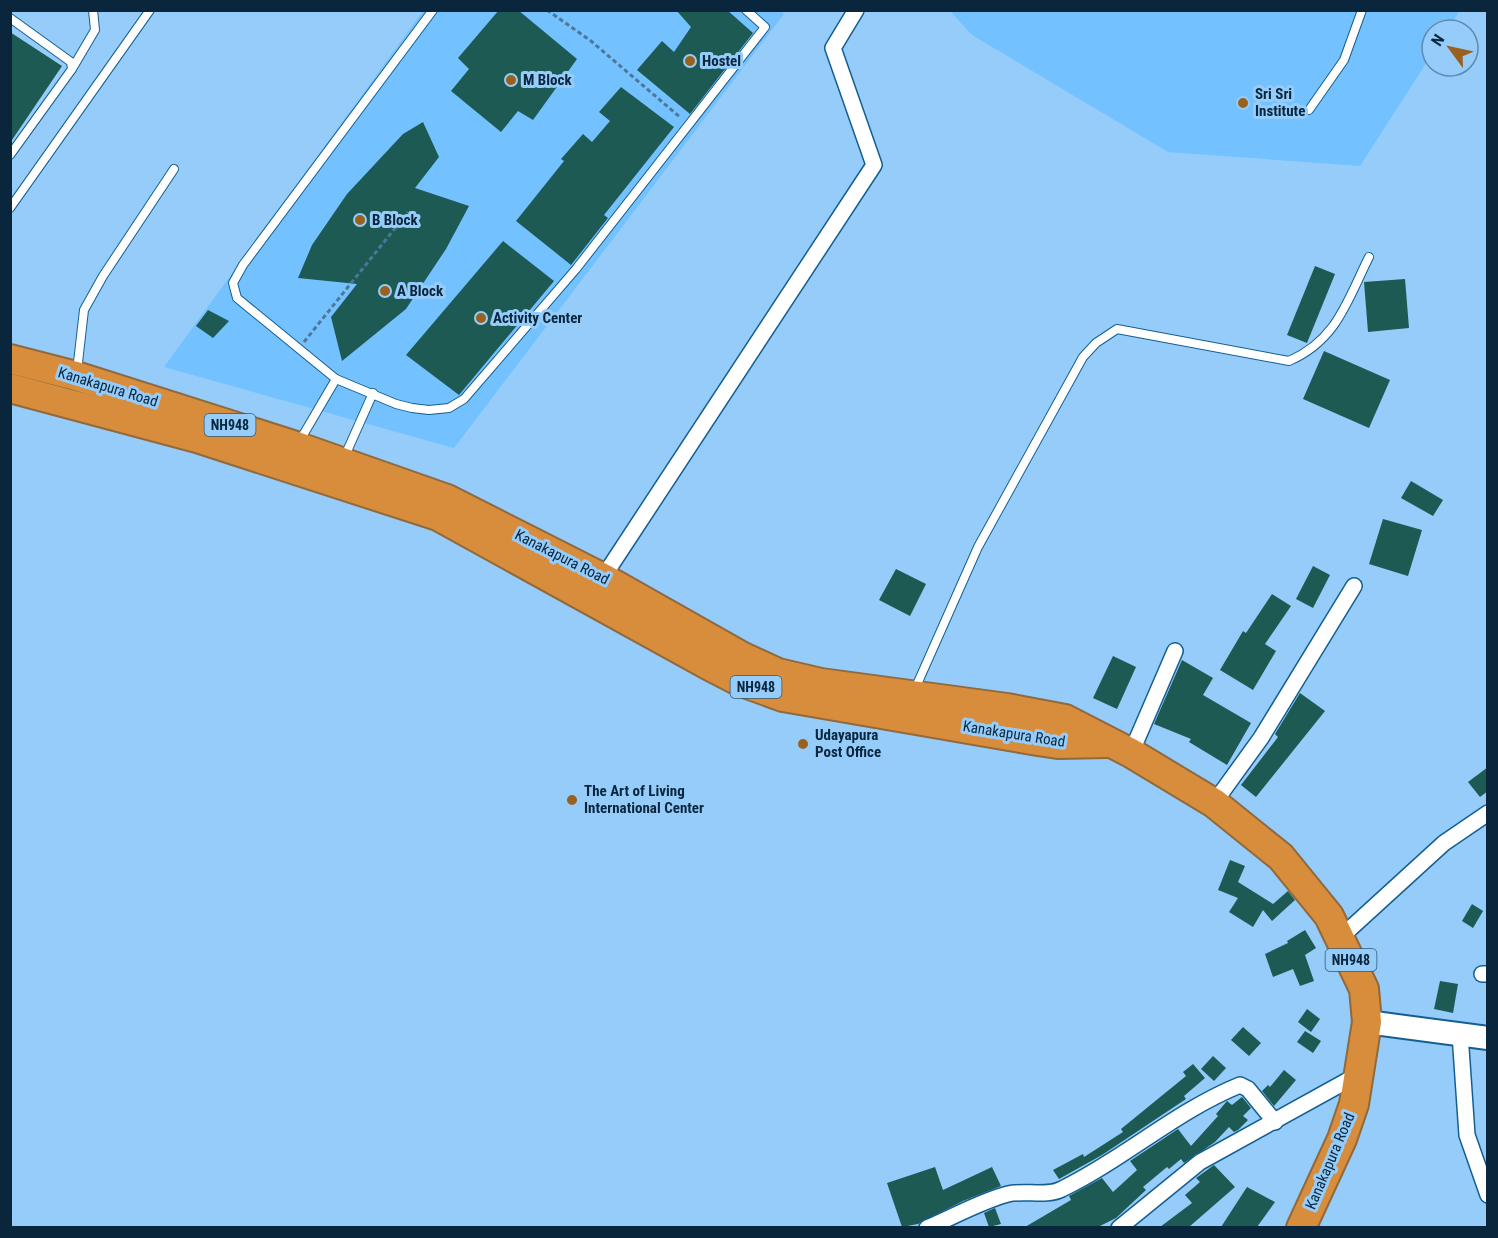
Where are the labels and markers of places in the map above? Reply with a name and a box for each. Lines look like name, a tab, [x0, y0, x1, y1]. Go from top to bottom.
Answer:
place label: Hostel	[702, 52, 741, 70]
marker: Hostel	[683, 54, 697, 68]
place label: M Block	[523, 71, 572, 89]
marker: M Block	[504, 73, 518, 87]
place label: Sri Sri Institute	[1255, 85, 1305, 120]
marker: Sri Sri Institute	[1236, 96, 1250, 110]
place label: B Block	[372, 211, 418, 229]
marker: B Block	[353, 213, 367, 227]
place label: A Block	[397, 282, 444, 300]
marker: A Block	[378, 284, 392, 298]
place label: Activity Center	[493, 309, 582, 327]
marker: Activity Center	[474, 311, 488, 325]
place label: Udayapura Post Office	[815, 726, 881, 761]
marker: Udayapura Post Office	[796, 737, 810, 751]
place label: The Art of Living International Center	[584, 782, 704, 817]
marker: The Art of Living International Center	[565, 793, 579, 807]

